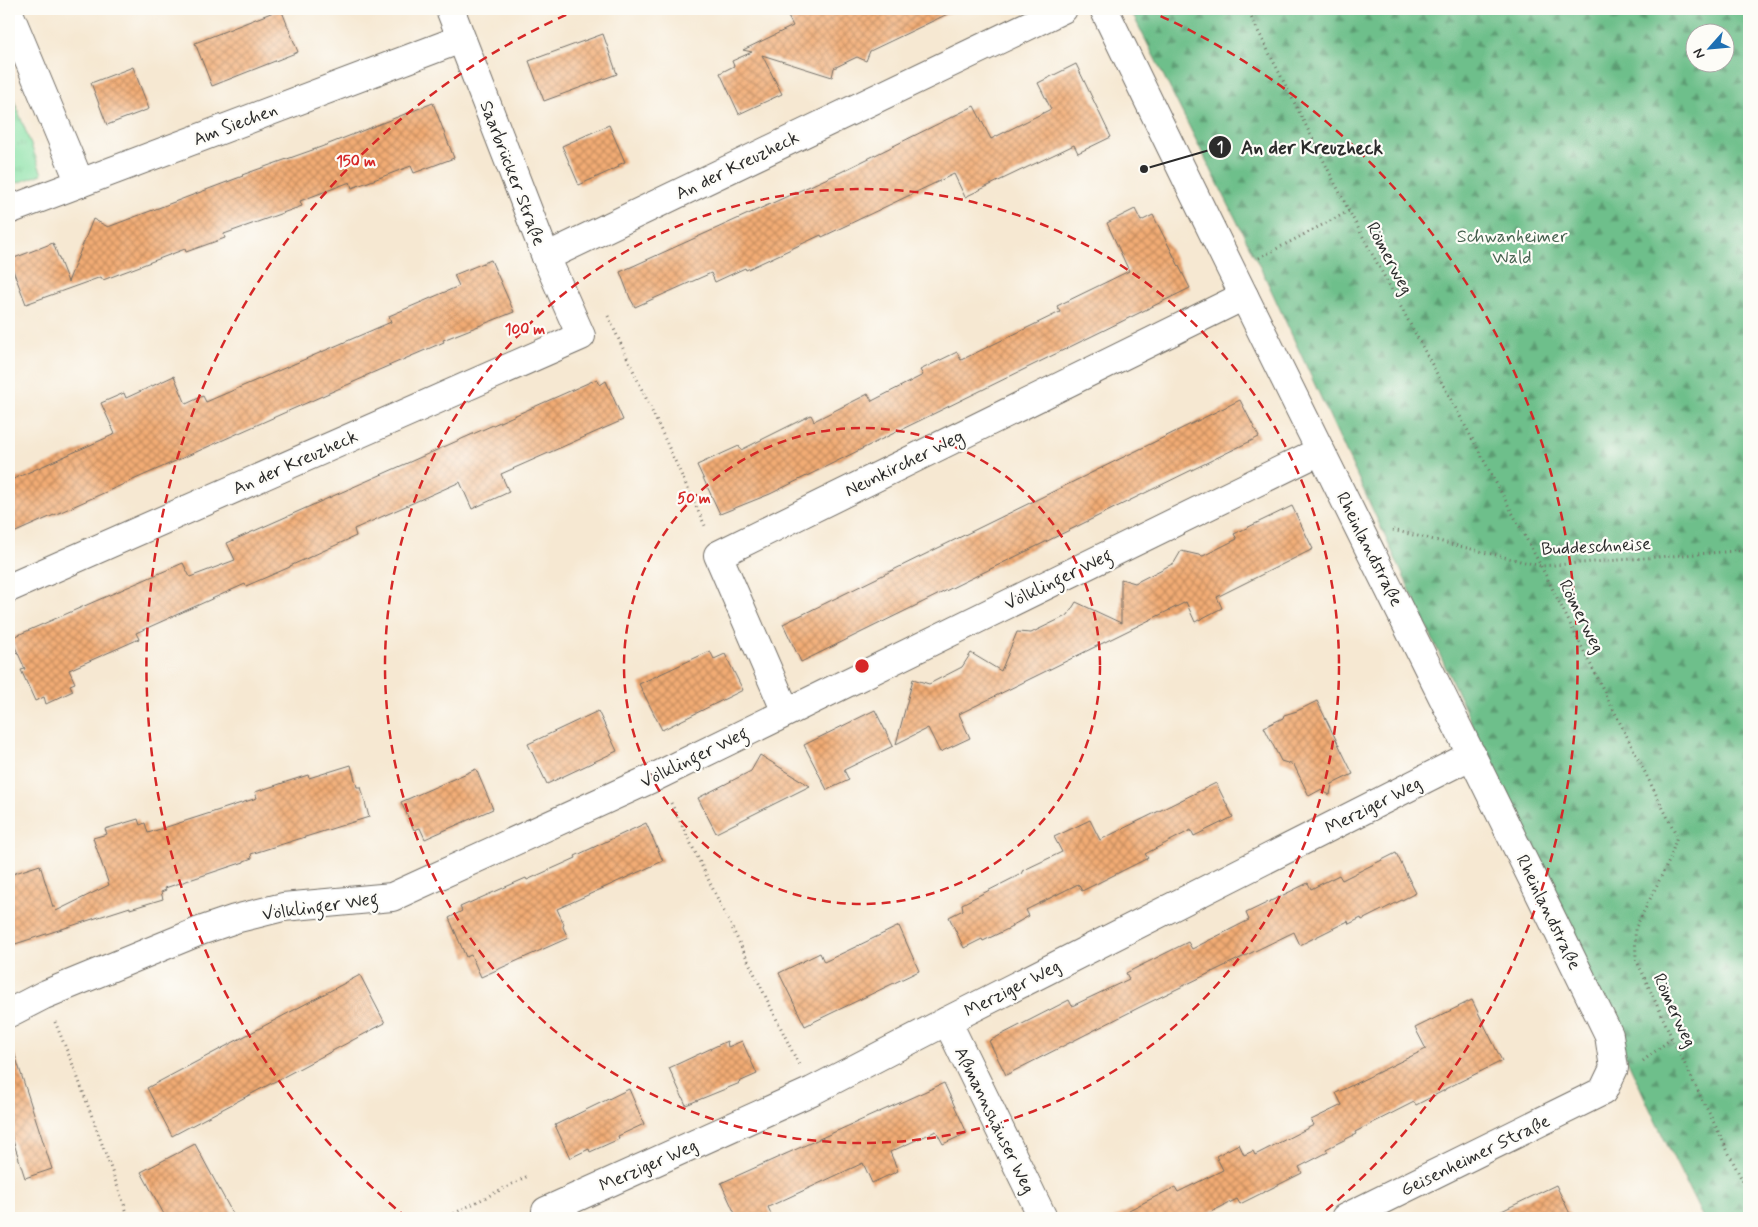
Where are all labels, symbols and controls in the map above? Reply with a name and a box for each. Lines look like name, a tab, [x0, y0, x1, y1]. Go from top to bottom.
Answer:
north arrow	[1686, 22, 1736, 72]
text: N	[1689, 45, 1709, 62]
street label: Saarbrücker Straße	[473, 97, 551, 249]
street label: Am Siechen	[190, 98, 281, 152]
street label: An der Kreuzheck	[672, 126, 803, 206]
callout: An der Kreuzheck	[1207, 130, 1392, 164]
text: An der Kreuzheck	[1241, 136, 1384, 161]
text: 1	[1217, 138, 1223, 158]
text: 150 m	[336, 152, 376, 172]
street label: Römerweg	[1360, 218, 1418, 299]
park label: Schwanheimer Wald	[1457, 225, 1568, 270]
text: 100 m	[505, 320, 545, 340]
street label: An der Kreuzheck	[229, 425, 362, 501]
street label: Neunkircher Weg	[841, 425, 968, 504]
street label: Rheinlandstraße	[1330, 488, 1408, 611]
text: 50 m	[677, 489, 711, 509]
street label: Buddeschneise	[1541, 532, 1652, 562]
street label: Völklinger Weg	[1001, 543, 1117, 618]
street label: Römerweg	[1552, 576, 1610, 657]
centre of rings	[853, 657, 871, 675]
street label: Völklinger Weg	[637, 721, 753, 796]
street label: Merziger Weg	[1321, 771, 1426, 840]
street label: Rheinlandstraße	[1510, 851, 1586, 974]
street label: Völklinger Weg	[261, 887, 380, 929]
street label: Merziger Weg	[960, 954, 1065, 1023]
street label: Römerweg	[1647, 970, 1702, 1051]
street label: Aßmannshäuser Weg	[948, 1043, 1040, 1198]
street label: Geisenheimer Straße	[1397, 1109, 1554, 1202]
street label: Merziger Weg	[596, 1134, 701, 1198]

